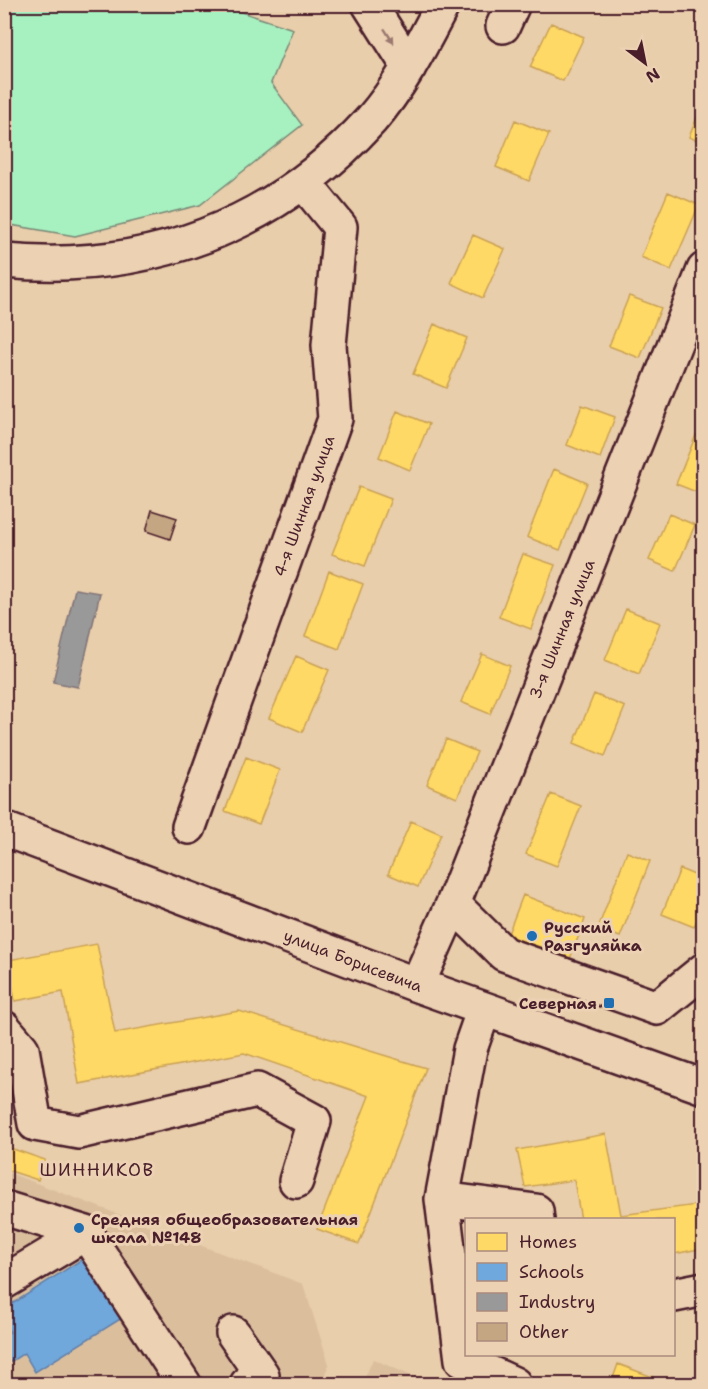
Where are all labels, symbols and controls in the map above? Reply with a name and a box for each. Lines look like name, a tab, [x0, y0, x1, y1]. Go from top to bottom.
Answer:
one-way arrow	[383, 28, 394, 44]
north arrow	[615, 33, 675, 93]
text: N	[642, 63, 664, 88]
street label: 4-я Шинная улица	[269, 432, 339, 580]
street label: 3-я Шинная улица	[524, 556, 600, 702]
place label: Русский Разгуляйка	[544, 917, 642, 956]
street label: улица Борисевича	[281, 925, 425, 997]
marker: Русский Разгуляйка	[525, 929, 539, 943]
place label: Северная	[519, 993, 597, 1014]
marker: Северная	[602, 996, 616, 1010]
district label: ШИННИКОВ	[39, 1158, 155, 1182]
place label: Средняя общеобразовательная школа №148	[91, 1209, 358, 1248]
legend	[465, 1218, 675, 1356]
marker: Средняя общеобразовательная школа №148	[72, 1221, 86, 1235]
text: Homes	[519, 1230, 577, 1254]
text: Schools	[519, 1260, 585, 1284]
text: Industry	[519, 1290, 595, 1314]
text: Other	[519, 1320, 569, 1344]

